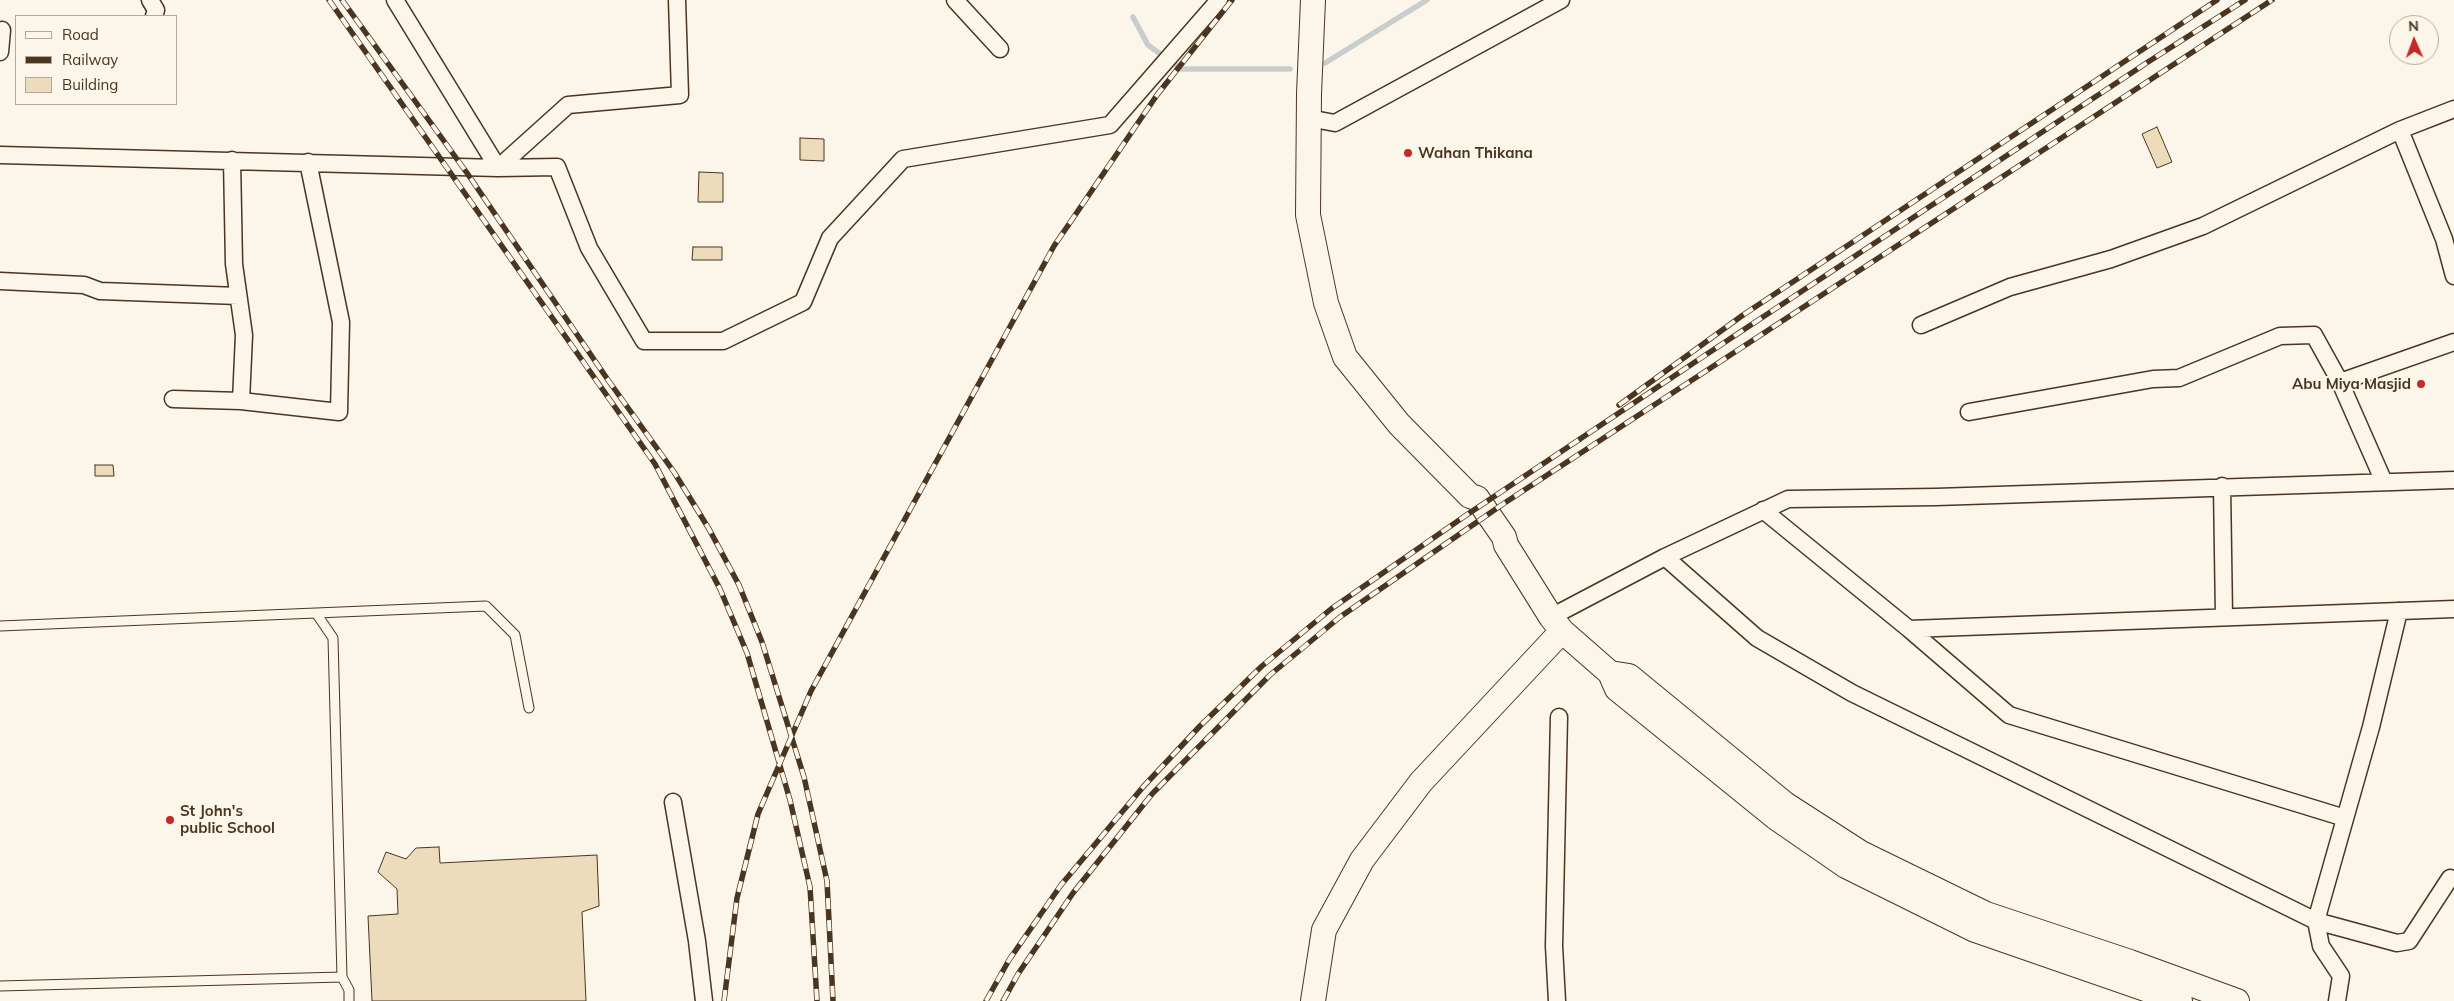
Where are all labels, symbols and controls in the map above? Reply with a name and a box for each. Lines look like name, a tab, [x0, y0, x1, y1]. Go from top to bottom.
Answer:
legend	[15, 15, 178, 105]
north arrow	[2389, 15, 2439, 65]
text: N	[2408, 17, 2419, 35]
text: Road	[62, 25, 99, 44]
text: Railway	[62, 50, 118, 69]
text: Building	[62, 75, 118, 94]
place label: Wahan Thikana	[1418, 144, 1533, 162]
marker: Wahan Thikana	[1402, 147, 1414, 159]
place label: Abu Miya Masjid	[2292, 375, 2411, 393]
marker: Abu Miya Masjid	[2415, 378, 2427, 390]
place label: St John's public School	[180, 802, 275, 837]
marker: St John's public School	[164, 814, 176, 826]

